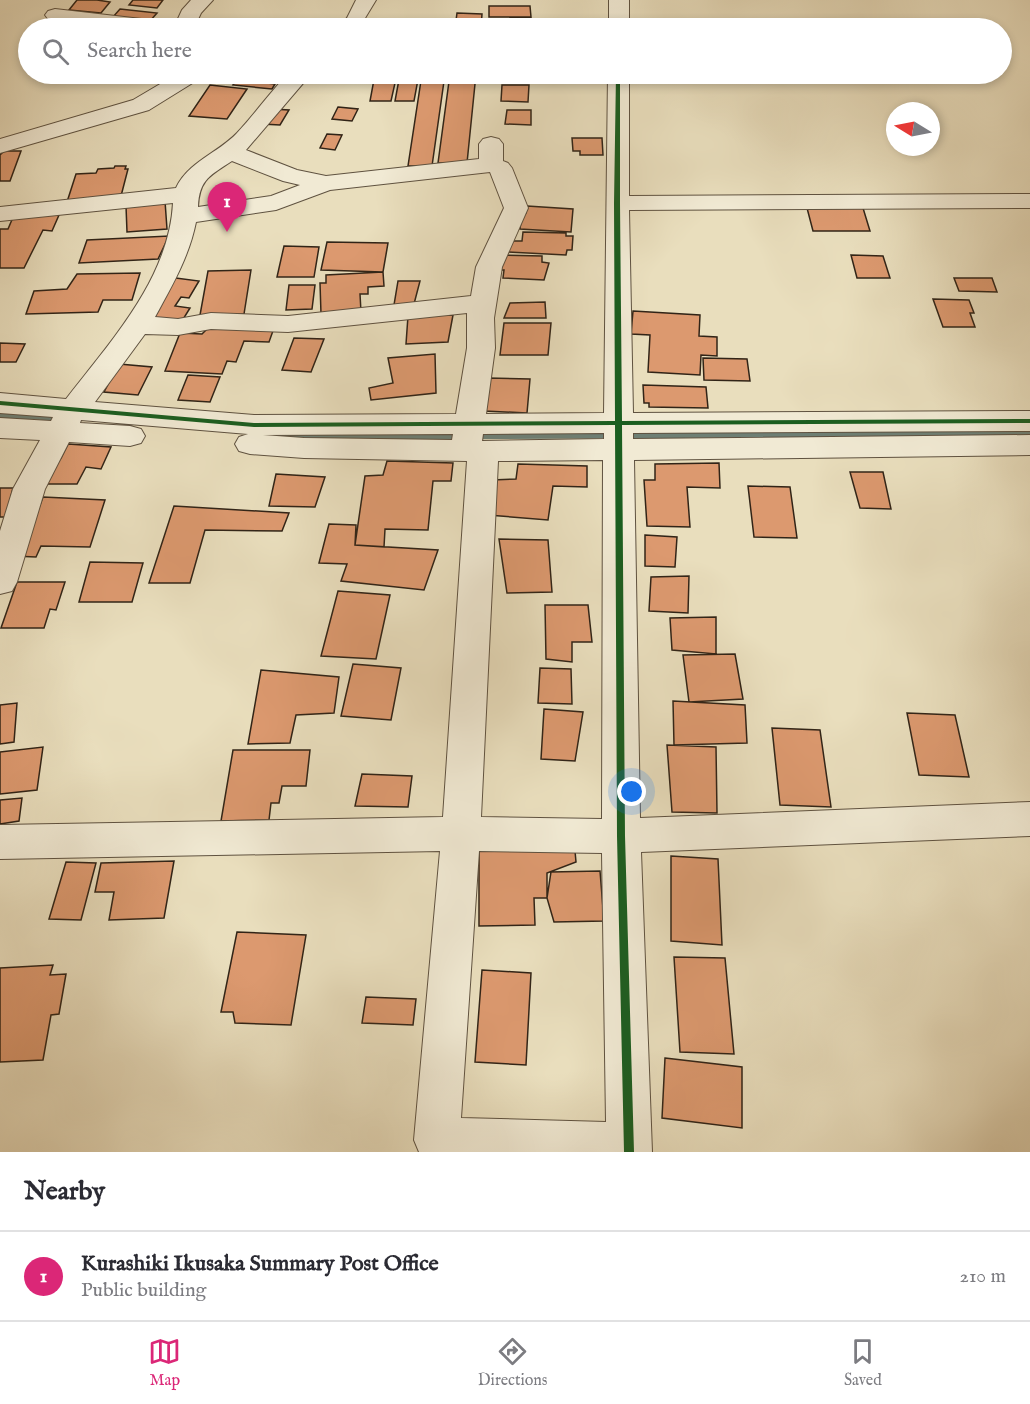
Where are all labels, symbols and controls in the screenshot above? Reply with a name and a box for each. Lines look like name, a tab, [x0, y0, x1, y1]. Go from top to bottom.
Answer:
search box	[18, 18, 1012, 84]
icon: search	[39, 35, 72, 68]
text: Search here	[87, 37, 192, 65]
north arrow	[886, 102, 940, 156]
pin: 1	[208, 182, 246, 232]
your location	[617, 777, 646, 806]
text: Nearby	[24, 1175, 105, 1208]
text: Kurashiki Ikusaka Summary Post Office	[81, 1250, 439, 1278]
text: 1	[40, 1264, 47, 1289]
text: 210 m	[960, 1264, 1006, 1289]
text: Public building	[81, 1278, 206, 1303]
tab: Map	[148, 1335, 181, 1391]
tab: Directions	[478, 1335, 547, 1391]
tab: Saved	[844, 1335, 882, 1391]

